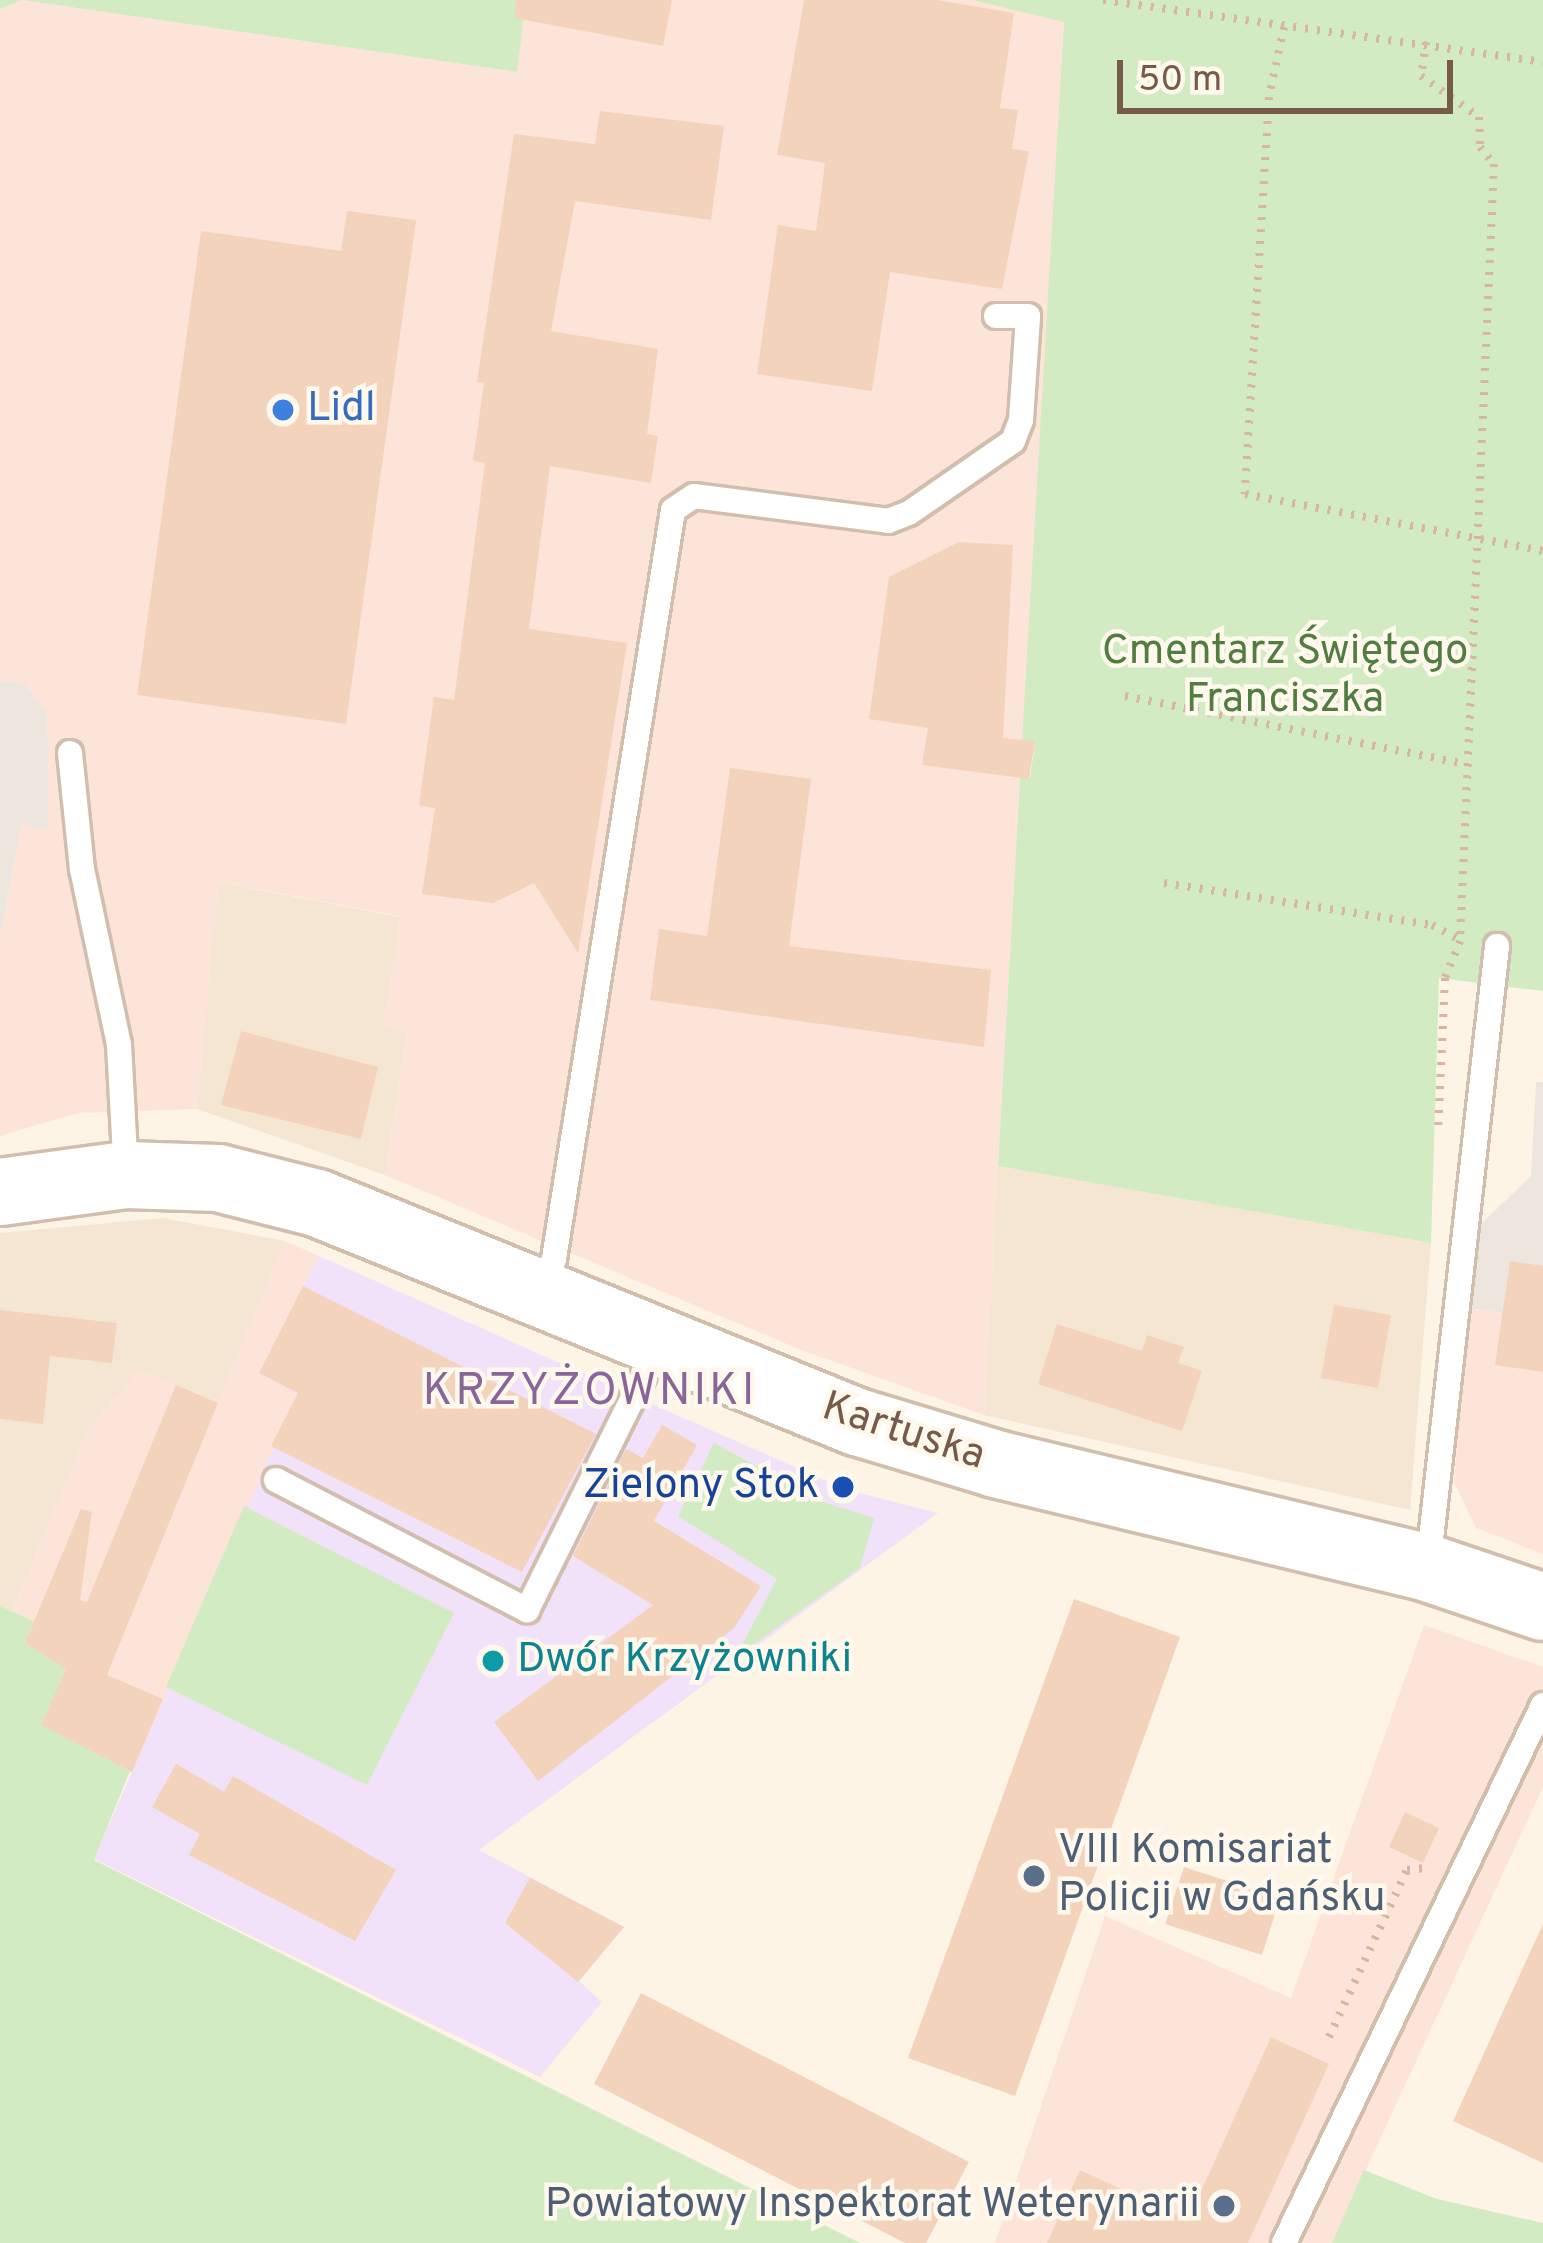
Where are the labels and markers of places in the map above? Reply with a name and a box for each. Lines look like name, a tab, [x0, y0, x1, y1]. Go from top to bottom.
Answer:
place label: Lidl	[307, 385, 376, 435]
marker: Lidl	[270, 397, 296, 423]
place label: Zielony Stok	[583, 1462, 819, 1512]
marker: Zielony Stok	[830, 1474, 856, 1500]
place label: Dwór Krzyżowniki	[517, 1636, 852, 1686]
marker: Dwór Krzyżowniki	[480, 1648, 506, 1674]
place label: VIII Komisariat Policji w Gdańsku	[1058, 1827, 1386, 1926]
marker: VIII Komisariat Policji w Gdańsku	[1021, 1863, 1047, 1889]
place label: Powiatowy Inspektorat Weterynarii	[544, 2181, 1200, 2231]
marker: Powiatowy Inspektorat Weterynarii	[1211, 2193, 1237, 2219]

